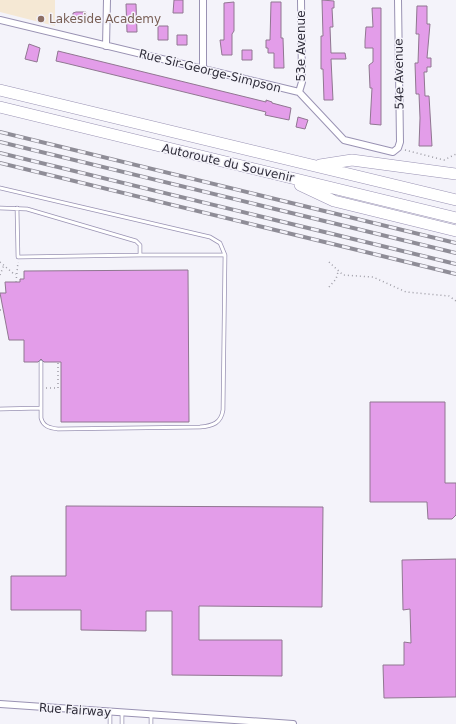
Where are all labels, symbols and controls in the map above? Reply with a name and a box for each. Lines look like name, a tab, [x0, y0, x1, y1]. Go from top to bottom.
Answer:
street label: 53e Avenue	[294, 10, 308, 82]
place label: Lakeside Academy	[49, 12, 161, 26]
marker: Lakeside Academy	[36, 14, 46, 24]
street label: 54e Avenue	[391, 38, 407, 110]
street label: Rue Sir-George-Simpson	[137, 47, 283, 95]
street label: Autoroute du Souvenir	[160, 141, 296, 185]
street label: Rue Fairway	[38, 700, 112, 720]

